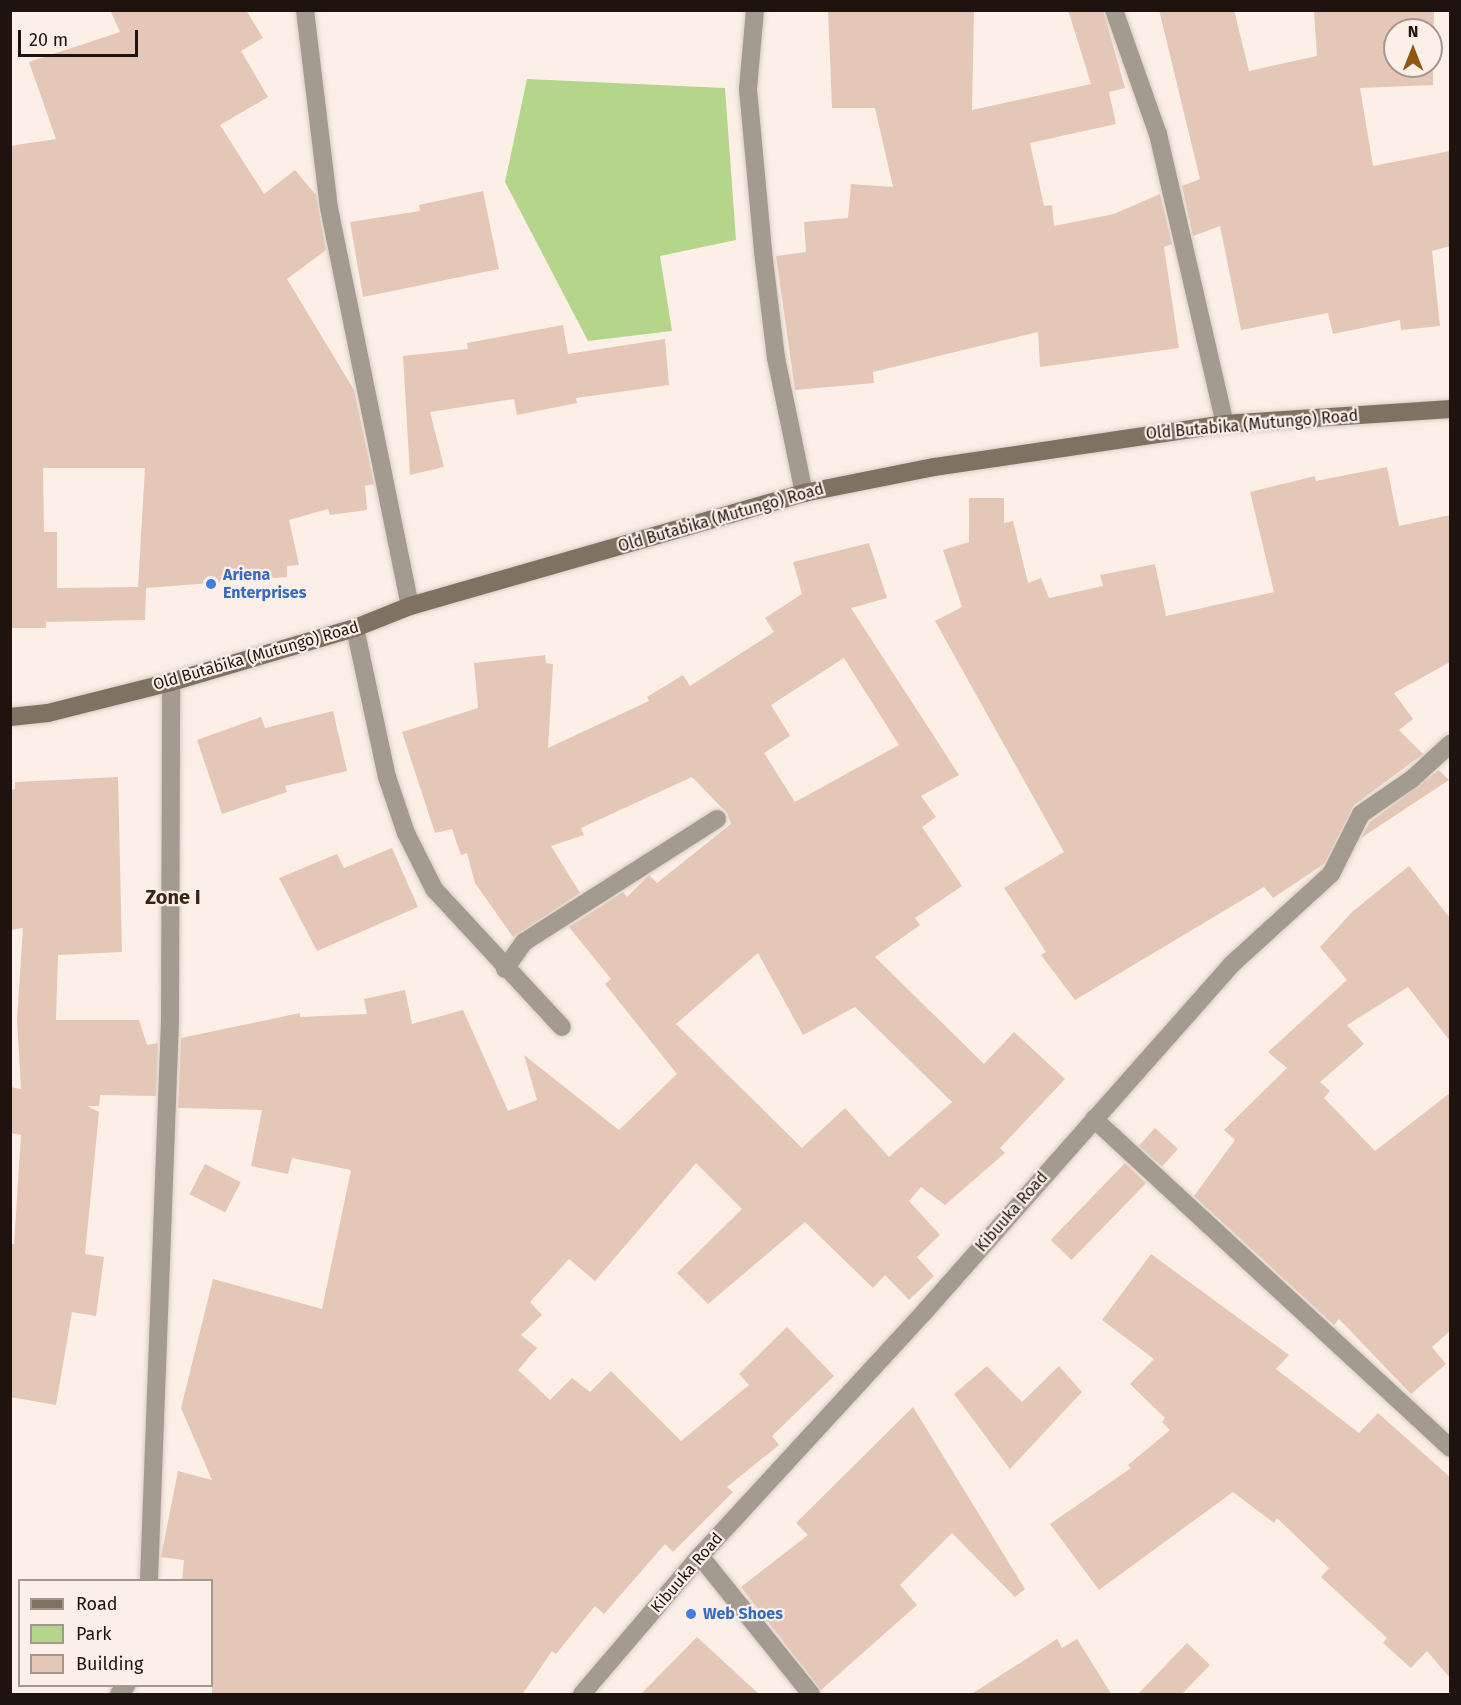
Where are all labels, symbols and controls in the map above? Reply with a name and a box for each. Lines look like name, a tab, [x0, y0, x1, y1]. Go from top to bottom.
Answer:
scale bar	[21, 18, 141, 56]
north arrow	[1383, 18, 1443, 78]
text: N	[1408, 22, 1418, 41]
text: 20 m	[29, 29, 68, 51]
street label: Old Butabika (Mutungo) Road	[1145, 406, 1359, 444]
street label: Old Butabika (Mutungo) Road	[616, 479, 826, 557]
place label: Ariena Enterprises	[223, 565, 306, 603]
marker: Ariena Enterprises	[204, 577, 218, 591]
street label: Old Butabika (Mutungo) Road	[151, 617, 361, 695]
district label: Zone I	[145, 885, 201, 909]
street label: Kibuuka Road	[972, 1168, 1052, 1256]
street label: Kibuuka Road	[647, 1529, 727, 1617]
legend	[18, 1579, 213, 1687]
text: Road	[76, 1593, 118, 1615]
place label: Web Shoes	[703, 1604, 783, 1624]
marker: Web Shoes	[684, 1607, 698, 1621]
text: Park	[76, 1623, 111, 1645]
text: Building	[76, 1653, 143, 1675]

